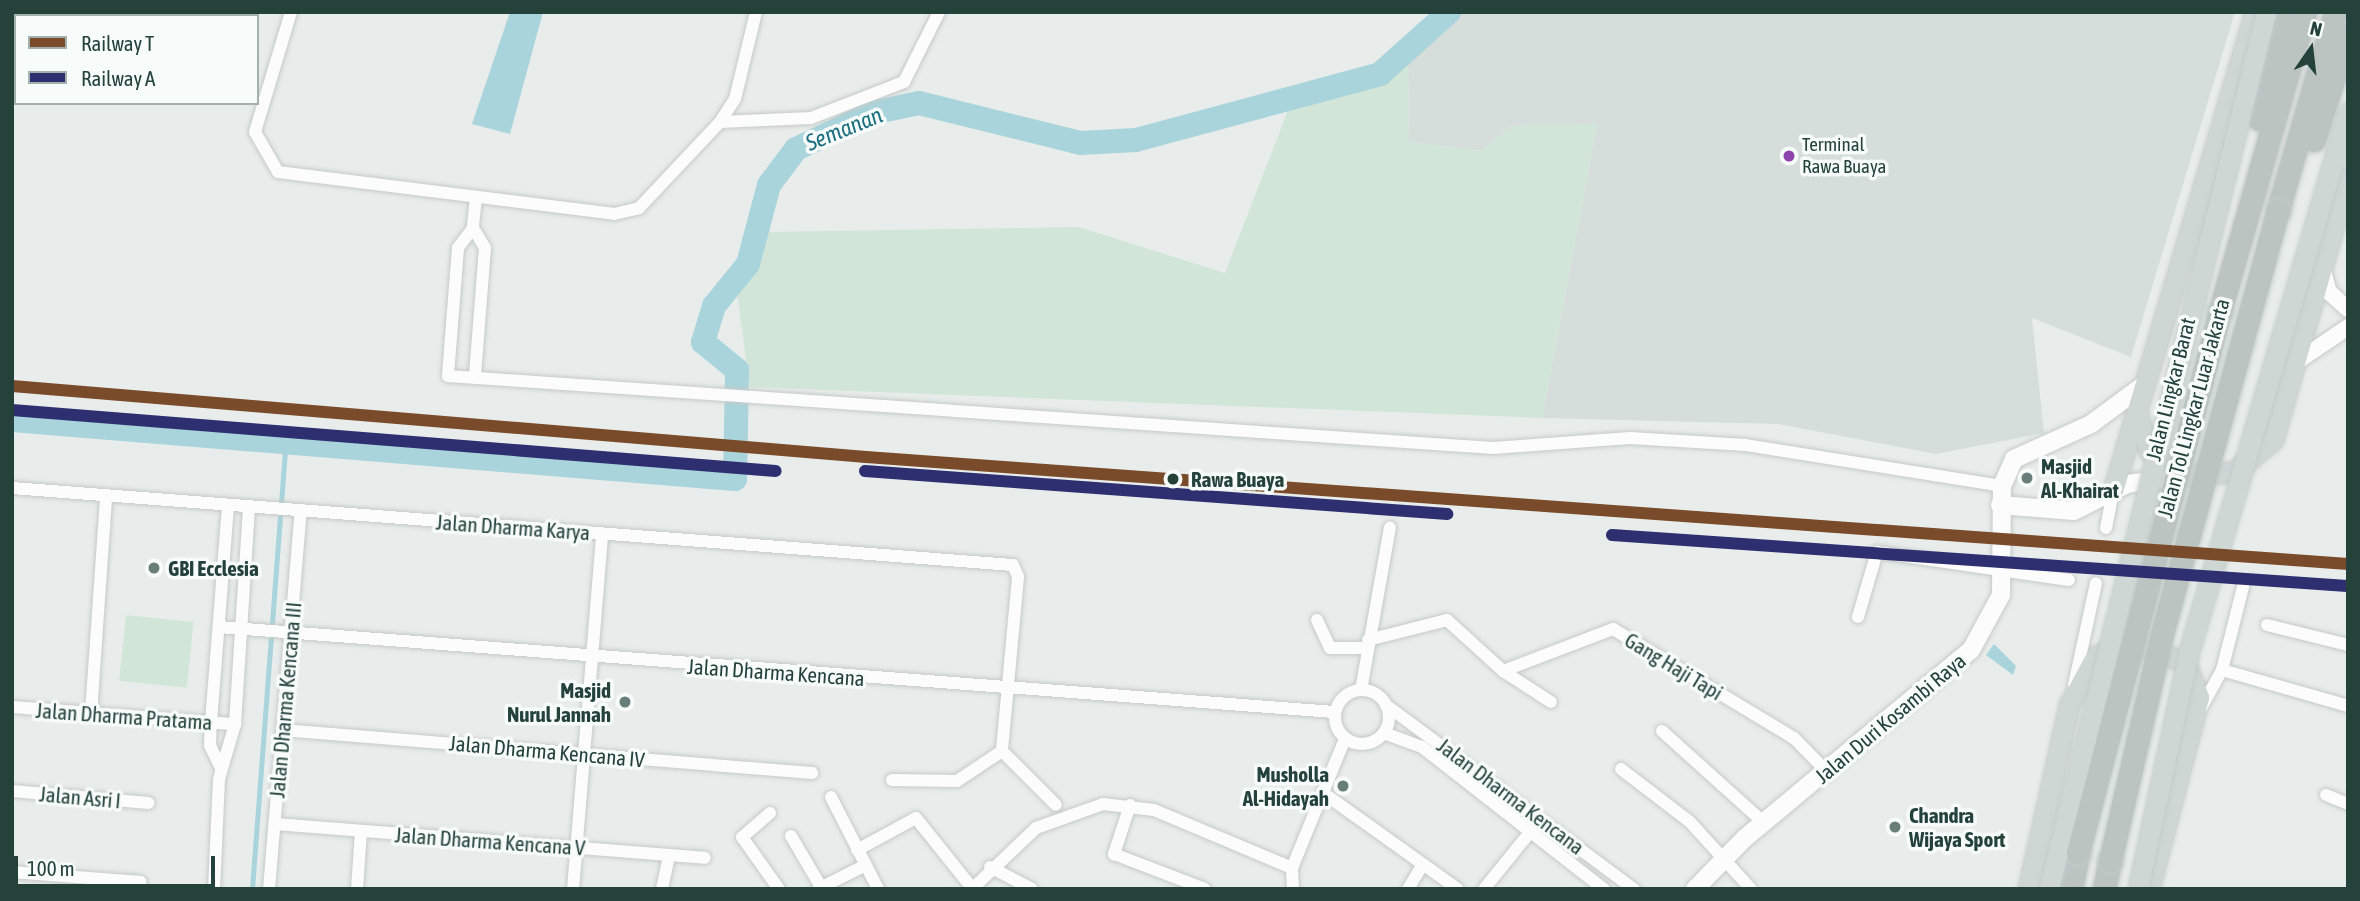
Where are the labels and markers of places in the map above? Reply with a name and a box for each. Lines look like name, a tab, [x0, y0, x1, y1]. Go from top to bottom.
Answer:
place label: Terminal Rawa Buaya	[1802, 134, 1886, 178]
marker: Terminal Rawa Buaya	[1782, 149, 1796, 163]
place label: Masjid Al-Khairat	[2041, 453, 2119, 503]
place label: Rawa Buaya	[1191, 466, 1284, 492]
marker: Rawa Buaya	[1161, 467, 1185, 491]
marker: Masjid Al-Khairat	[2019, 470, 2035, 486]
place label: GBI Ecclesia	[168, 555, 259, 581]
marker: GBI Ecclesia	[146, 560, 162, 576]
place label: Masjid Nurul Jannah	[507, 677, 611, 727]
marker: Masjid Nurul Jannah	[617, 694, 633, 710]
place label: Musholla Al-Hidayah	[1243, 761, 1329, 811]
marker: Musholla Al-Hidayah	[1335, 778, 1351, 794]
place label: Chandra Wijaya Sport	[1909, 802, 2005, 852]
marker: Chandra Wijaya Sport	[1887, 819, 1903, 835]

